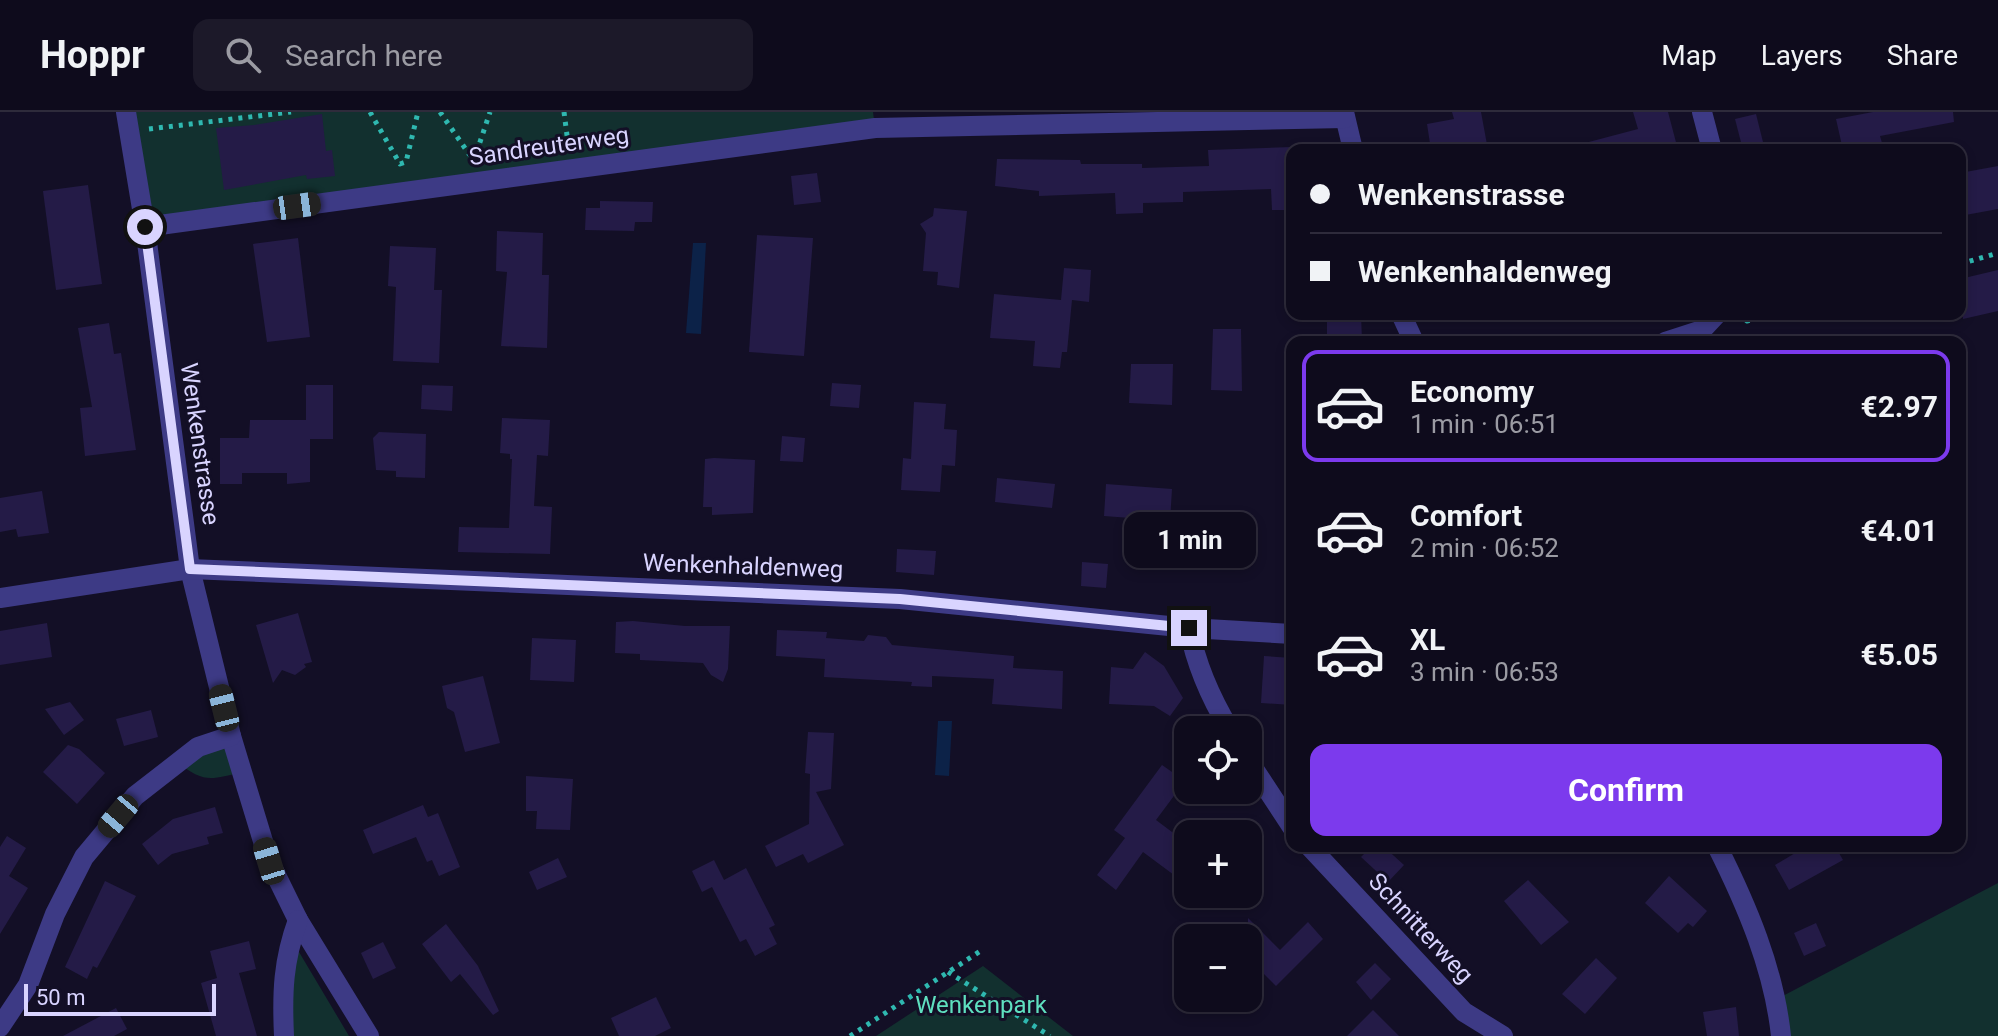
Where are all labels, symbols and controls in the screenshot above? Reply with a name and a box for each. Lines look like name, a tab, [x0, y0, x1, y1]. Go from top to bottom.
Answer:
search box	[193, 19, 753, 91]
text: Hoppr	[40, 33, 145, 77]
icon: search	[221, 33, 265, 77]
text: Search here	[285, 38, 443, 73]
text: Map	[1661, 39, 1717, 72]
text: Layers	[1761, 39, 1843, 72]
text: Share	[1887, 39, 1958, 72]
street label: Sandreuterweg	[467, 121, 631, 171]
text: Wenkenstrasse	[1358, 177, 1565, 212]
car	[272, 191, 322, 221]
route start	[127, 209, 163, 245]
text: Wenkenhaldenweg	[1358, 254, 1612, 289]
street label: Wenkenstrasse	[175, 361, 225, 527]
icon: car	[1314, 370, 1386, 442]
text: Economy	[1410, 374, 1534, 409]
text: €2.97	[1860, 389, 1938, 424]
text: 1 min · 06:51	[1410, 409, 1559, 439]
icon: car	[1314, 494, 1386, 566]
text: Comfort	[1410, 498, 1522, 533]
callout: 1 min	[1123, 512, 1255, 568]
text: €4.01	[1860, 513, 1938, 548]
text: 1 min	[1157, 525, 1223, 555]
text: 2 min · 06:52	[1410, 533, 1559, 563]
street label: Wenkenhaldenweg	[642, 549, 844, 583]
route end	[1171, 610, 1207, 646]
icon: car	[1314, 618, 1386, 690]
text: XL	[1410, 622, 1445, 657]
text: €5.05	[1860, 637, 1938, 672]
text: 3 min · 06:53	[1410, 657, 1559, 687]
car	[207, 682, 241, 734]
map controls	[1174, 716, 1262, 1012]
button: locate	[1174, 716, 1262, 804]
button: Confirm	[1310, 744, 1942, 836]
car	[93, 790, 143, 842]
button: +	[1174, 820, 1262, 908]
car	[251, 835, 287, 887]
street label: Schnitterweg	[1363, 867, 1479, 989]
button: −	[1174, 924, 1262, 1012]
scale bar	[24, 980, 216, 1016]
text: 50 m	[36, 985, 85, 1010]
park label: Wenkenpark	[915, 991, 1048, 1019]

